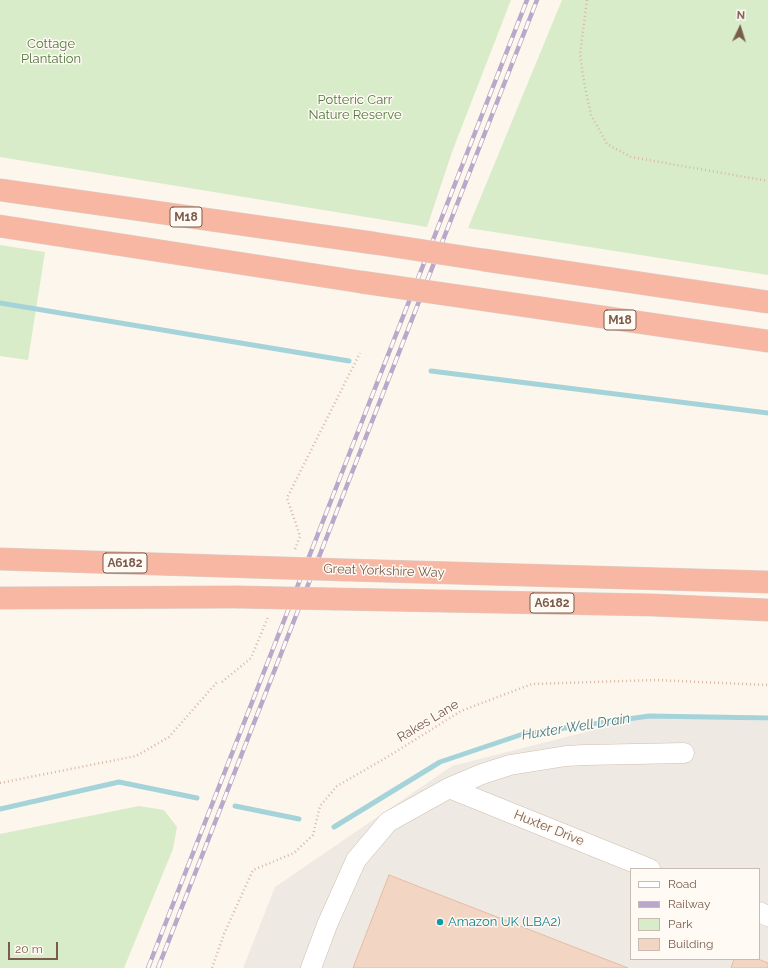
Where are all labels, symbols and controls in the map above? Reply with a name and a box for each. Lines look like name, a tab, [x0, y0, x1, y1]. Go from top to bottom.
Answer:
north arrow	[720, 8, 760, 48]
text: N	[736, 9, 746, 22]
park label: Cottage Plantation	[21, 36, 81, 67]
park label: Potteric Carr Nature Reserve	[308, 92, 402, 123]
road number: M18	[170, 207, 202, 227]
road number: M18	[604, 310, 636, 330]
road number: A6182	[103, 553, 147, 573]
street label: Great Yorkshire Way	[323, 561, 445, 581]
road number: A6182	[530, 593, 574, 613]
street label: Rakes Lane	[394, 697, 462, 745]
water label: Huxter Well Drain	[520, 710, 632, 744]
street label: Huxter Drive	[511, 807, 587, 849]
legend	[630, 868, 760, 960]
text: Road	[668, 877, 697, 891]
text: Railway	[668, 897, 710, 911]
place label: Amazon UK (LBA2)	[448, 914, 561, 930]
marker: Amazon UK (LBA2)	[435, 917, 445, 927]
text: Park	[668, 917, 693, 931]
scale bar	[10, 934, 60, 960]
text: Building	[668, 937, 714, 951]
text: 20 m	[15, 942, 43, 956]

